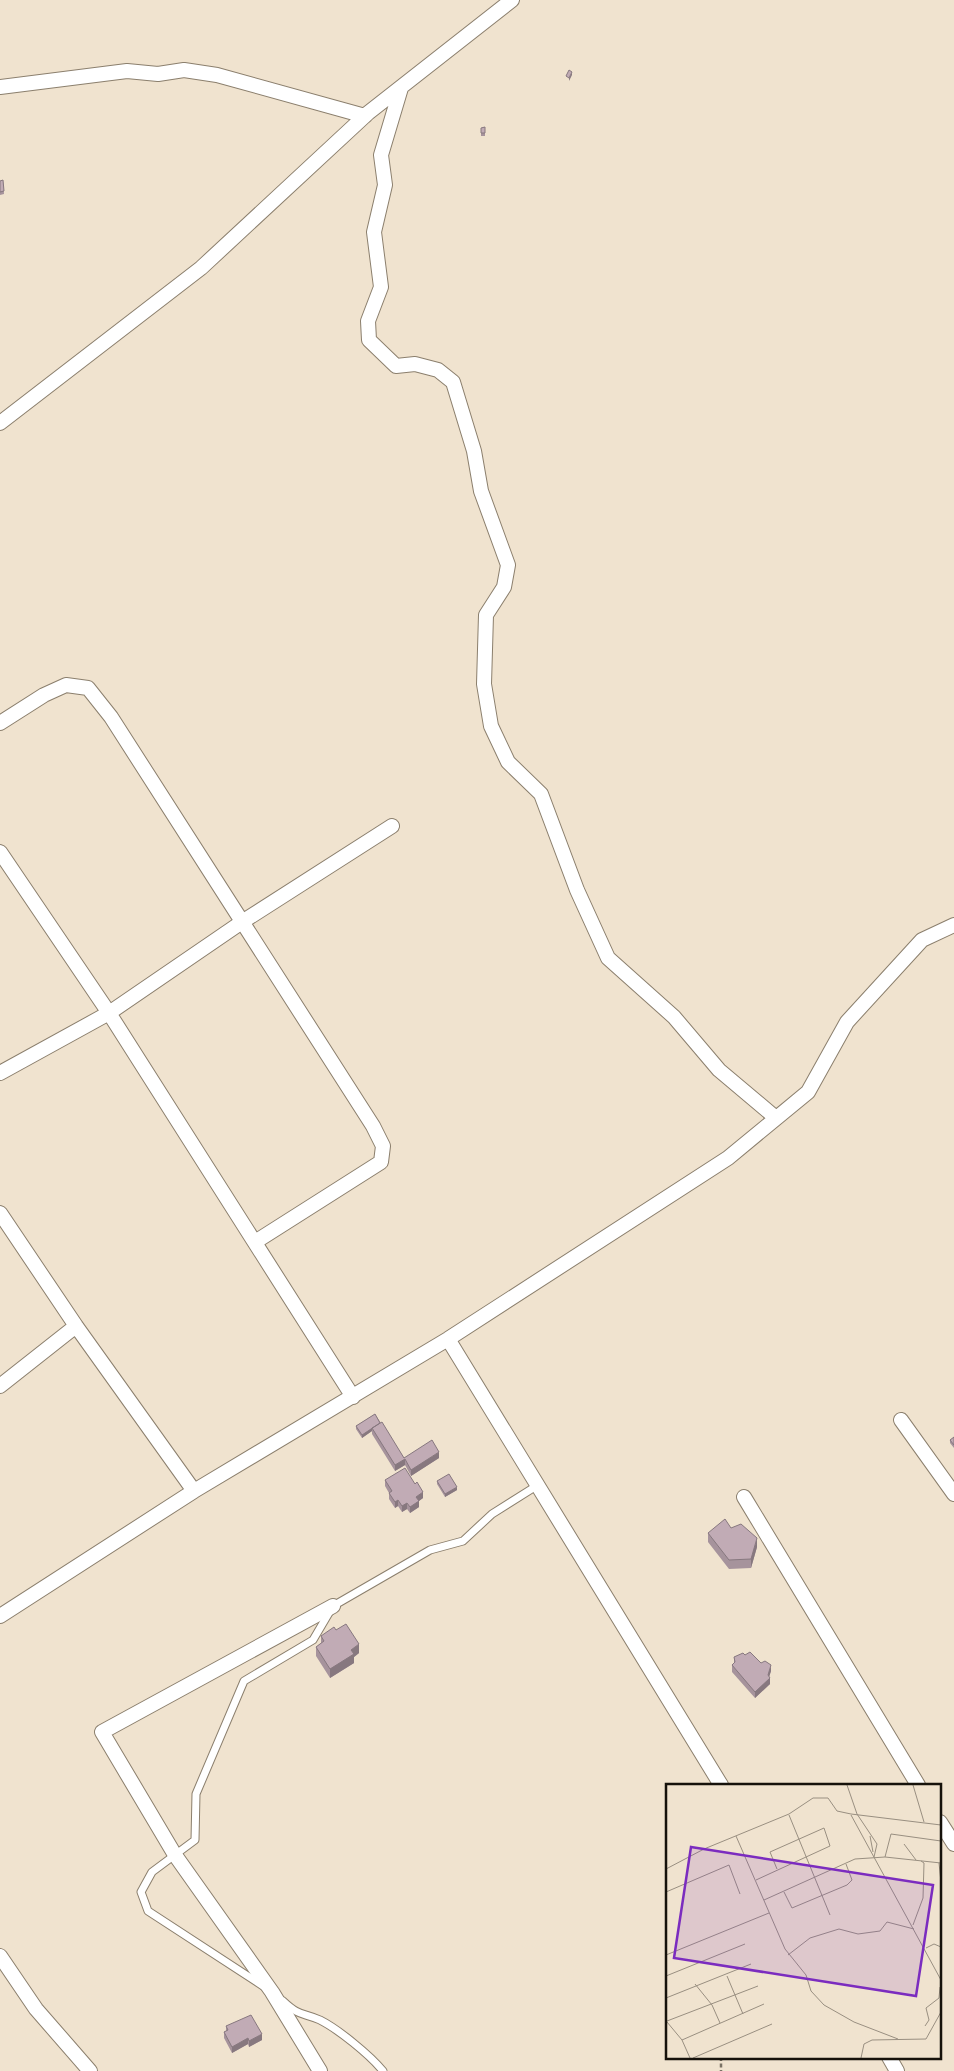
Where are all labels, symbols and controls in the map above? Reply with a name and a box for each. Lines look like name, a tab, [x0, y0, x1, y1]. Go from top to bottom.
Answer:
inset map	[666, 1784, 942, 2058]

